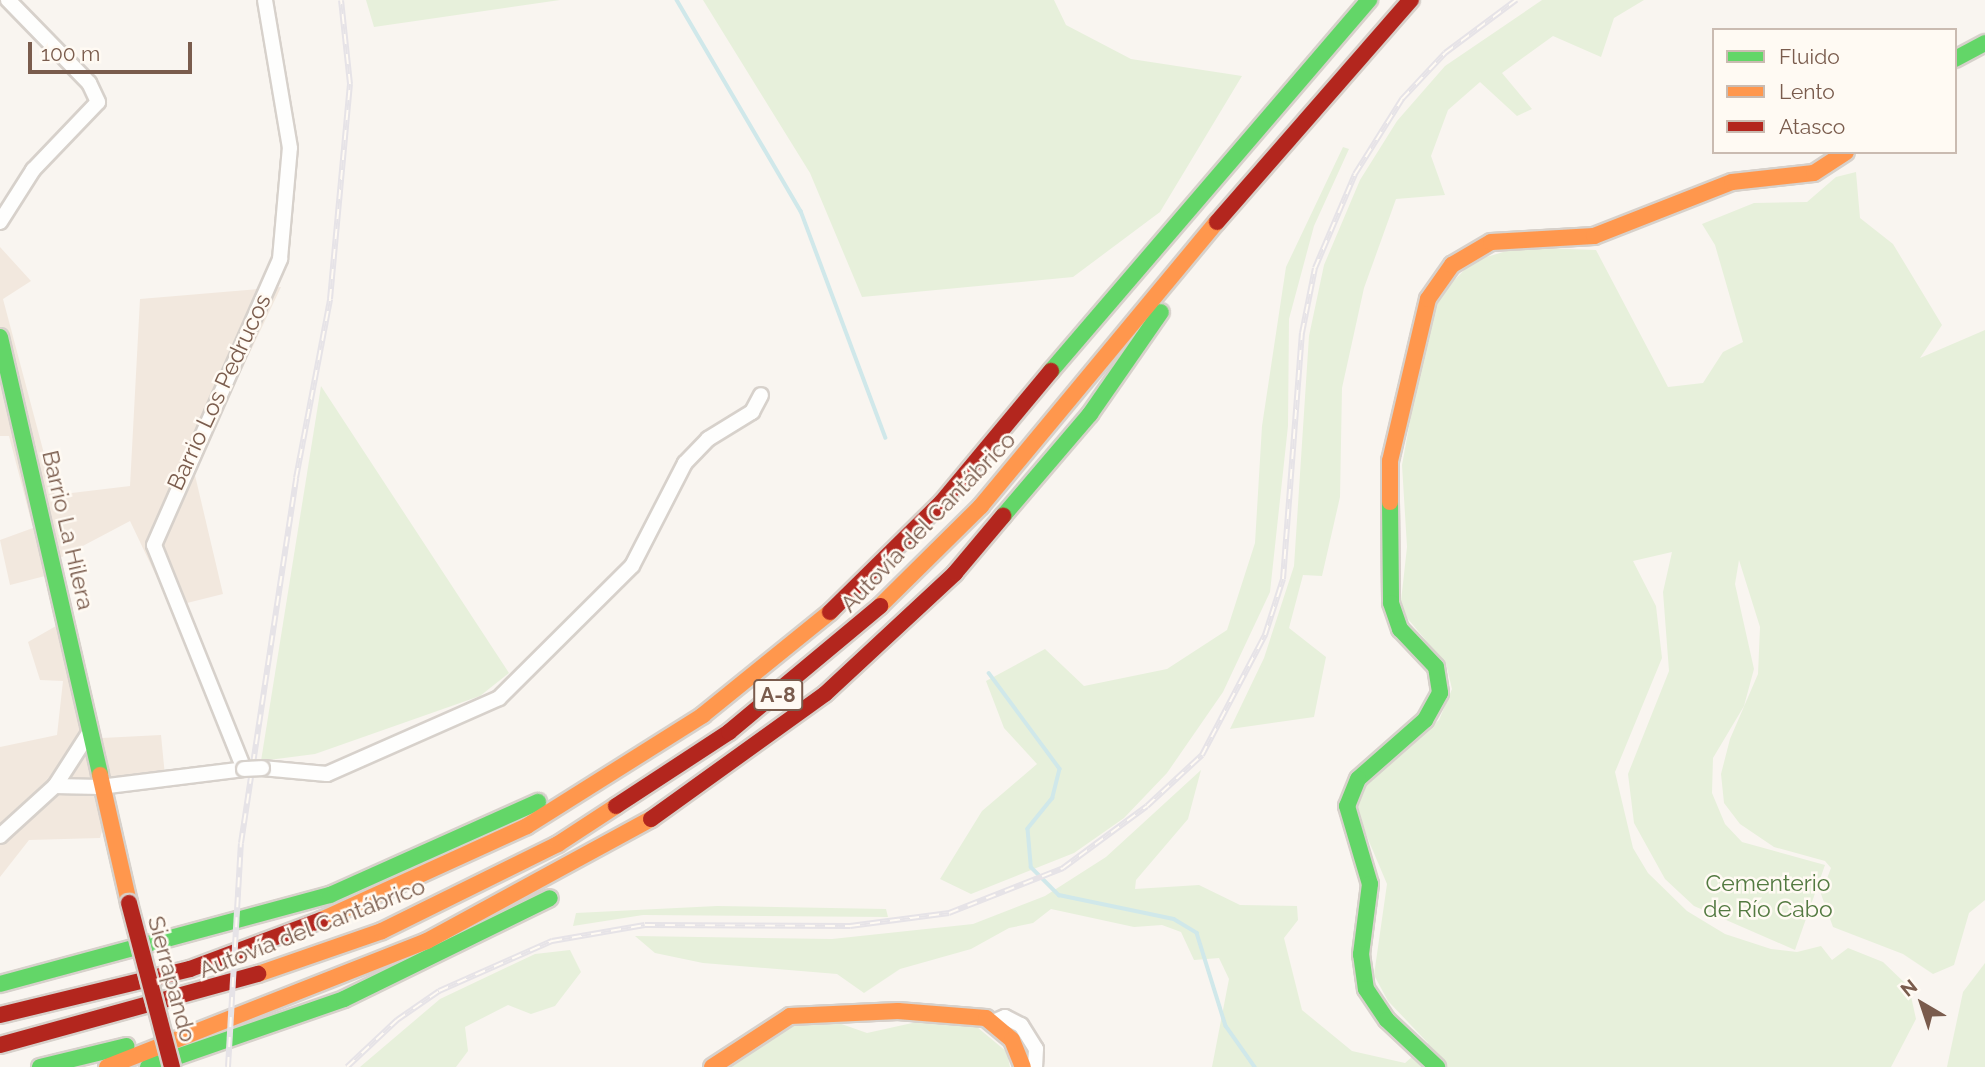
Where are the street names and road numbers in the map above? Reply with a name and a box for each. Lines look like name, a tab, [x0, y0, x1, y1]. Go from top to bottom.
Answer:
street label: Barrio Los Pedrucos	[161, 290, 277, 494]
street label: Autovía del Cantábrico	[834, 426, 1022, 618]
street label: Barrio La Hilera	[36, 448, 100, 612]
road number: A-8	[752, 678, 804, 712]
street label: Autovía del Cantábrico	[195, 872, 429, 984]
street label: Sierrapando	[142, 913, 202, 1045]

